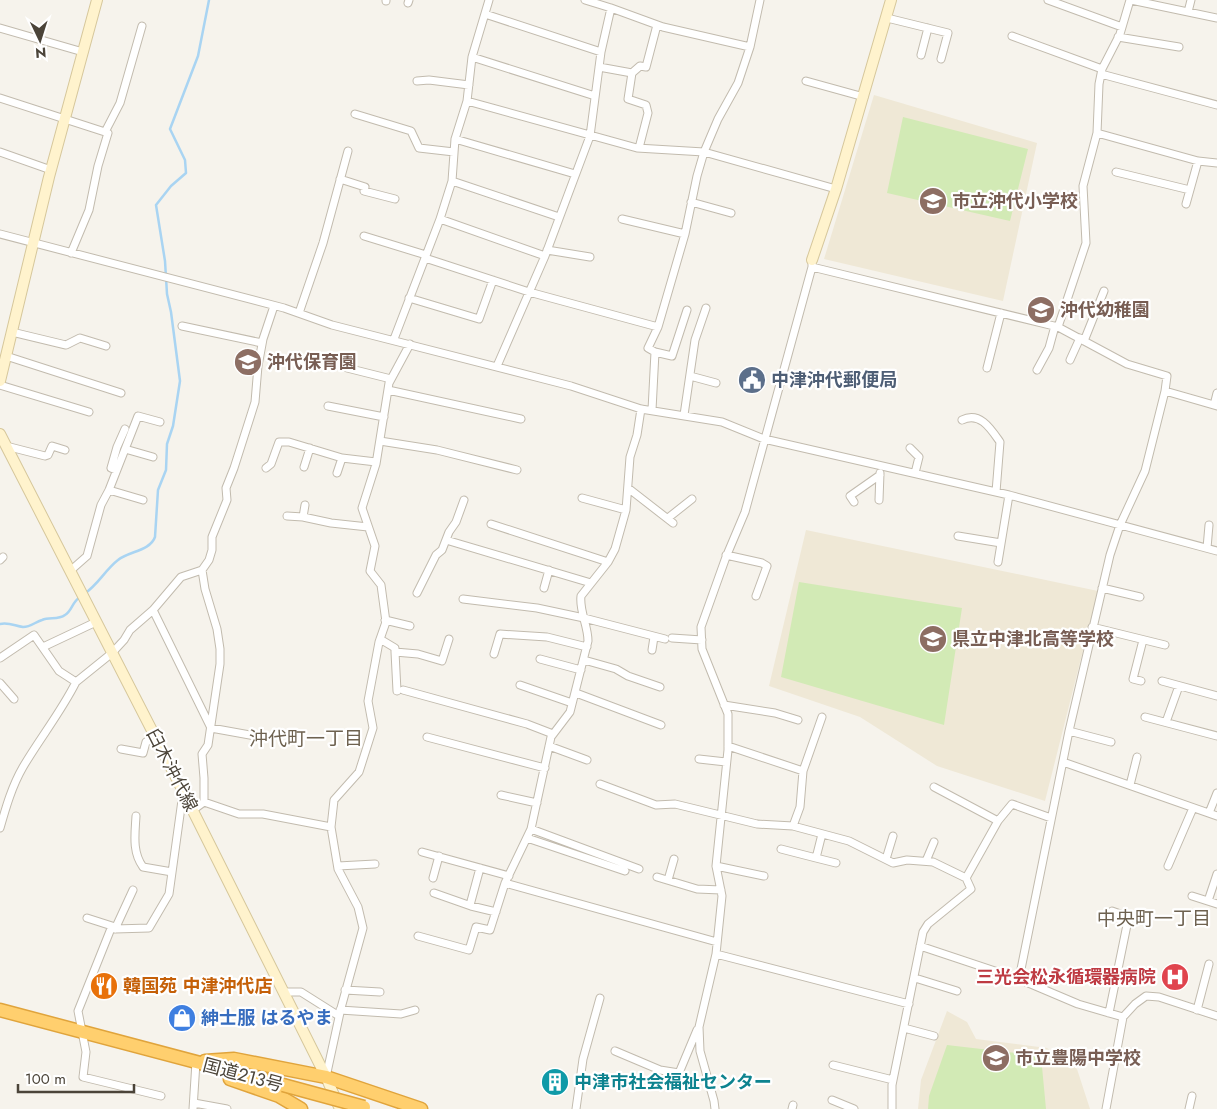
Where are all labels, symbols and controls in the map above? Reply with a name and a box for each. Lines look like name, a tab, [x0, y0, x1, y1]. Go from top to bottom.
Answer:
north arrow	[15, 15, 65, 65]
text: N	[35, 43, 47, 63]
school or university icon: 市立沖代小学校	[918, 186, 948, 216]
place label: 市立沖代小学校	[952, 188, 1078, 214]
school or university icon: 沖代幼稚園	[1026, 295, 1056, 325]
place label: 沖代幼稚園	[1060, 297, 1150, 323]
school or university icon: 沖代保育園	[233, 347, 263, 377]
place label: 沖代保育園	[267, 349, 357, 375]
public building icon: 中津沖代郵便局	[737, 365, 767, 395]
place label: 中津沖代郵便局	[771, 367, 897, 393]
school or university icon: 県立中津北高等学校	[918, 624, 948, 654]
place label: 県立中津北高等学校	[952, 626, 1114, 652]
street label: 臼木沖代線	[140, 724, 204, 816]
district label: 沖代町一丁目	[249, 725, 363, 752]
district label: 中央町一丁目	[1097, 905, 1211, 932]
hospital icon: 三光会松永循環器病院	[1160, 962, 1190, 992]
place label: 三光会松永循環器病院	[976, 964, 1156, 990]
restaurant icon: 韓国苑 中津沖代店	[89, 971, 119, 1001]
place label: 韓国苑 中津沖代店	[123, 973, 272, 999]
shop icon: 紳士服 はるやま	[167, 1003, 197, 1033]
place label: 紳士服 はるやま	[201, 1005, 332, 1031]
school or university icon: 市立豊陽中学校	[981, 1043, 1011, 1073]
place label: 市立豊陽中学校	[1015, 1045, 1141, 1071]
street label: 国道213号	[200, 1052, 286, 1098]
scale bar	[18, 1062, 134, 1094]
building icon: 中津市社会福祉センター	[540, 1067, 570, 1097]
text: 100 m	[25, 1068, 66, 1090]
place label: 中津市社会福祉センター	[574, 1069, 772, 1095]

